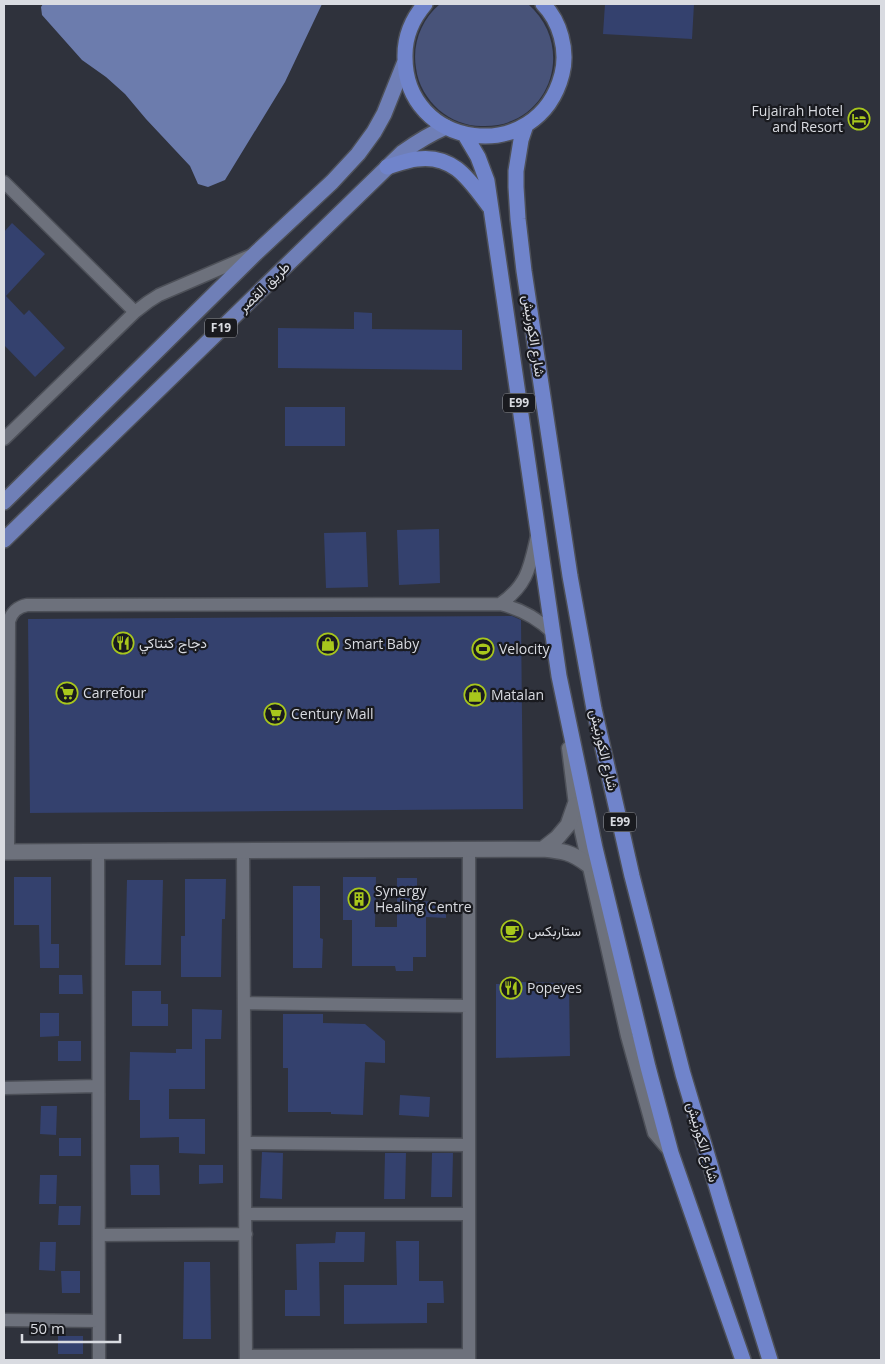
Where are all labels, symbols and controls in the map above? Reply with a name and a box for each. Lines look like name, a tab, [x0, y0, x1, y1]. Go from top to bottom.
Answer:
place label: Fujairah Hotel and Resort	[751, 101, 843, 136]
hotel icon: Fujairah Hotel and Resort	[847, 107, 871, 131]
street label: طريق القصر	[233, 257, 294, 317]
street label: شارع الكورنيش	[517, 294, 550, 379]
road number: F19	[205, 318, 237, 338]
road number: E99	[503, 393, 535, 412]
restaurant icon: دجاج كنتاكي	[111, 631, 135, 655]
shop icon: Smart Baby	[316, 632, 340, 656]
place label: دجاج كنتاكي	[139, 633, 207, 655]
place label: Smart Baby	[344, 634, 420, 653]
sports icon: Velocity	[471, 637, 495, 661]
place label: Velocity	[499, 639, 550, 658]
supermarket icon: Carrefour	[55, 681, 79, 705]
place label: Carrefour	[83, 683, 147, 702]
shop icon: Matalan	[463, 683, 487, 707]
place label: Matalan	[491, 685, 544, 704]
supermarket icon: Century Mall	[263, 702, 287, 726]
place label: Century Mall	[291, 704, 374, 723]
street label: شارع الكورنيش	[584, 707, 623, 793]
road number: E99	[604, 812, 636, 832]
place label: Synergy Healing Centre	[375, 881, 472, 916]
building icon: Synergy Healing Centre	[347, 887, 371, 911]
cafe icon: ستاربكس	[500, 919, 524, 943]
place label: ستاربكس	[528, 921, 581, 940]
restaurant icon: Popeyes	[499, 976, 523, 1000]
place label: Popeyes	[527, 978, 582, 997]
street label: شارع الكورنيش	[681, 1100, 724, 1185]
scale bar	[22, 1312, 120, 1344]
text: 50 m	[30, 1318, 65, 1338]

